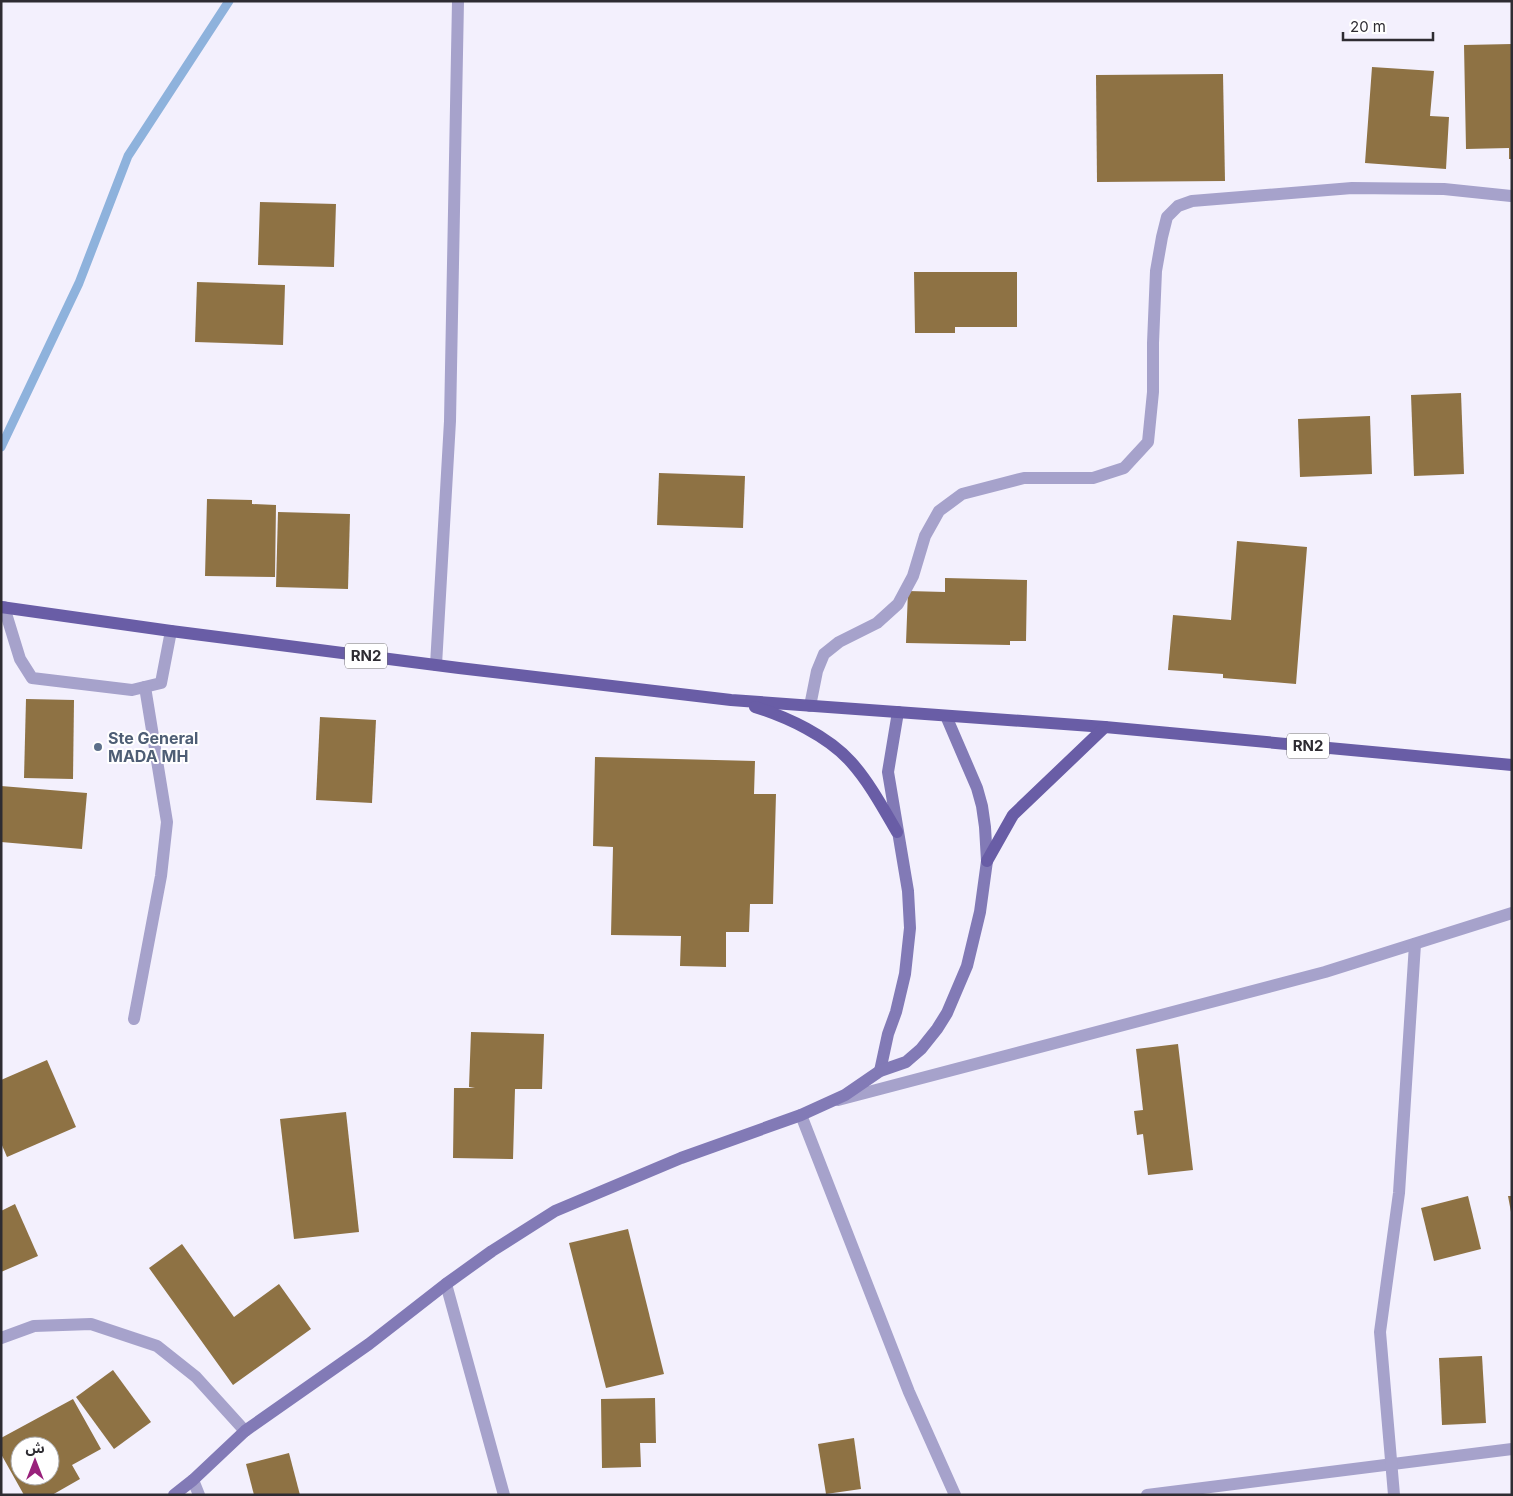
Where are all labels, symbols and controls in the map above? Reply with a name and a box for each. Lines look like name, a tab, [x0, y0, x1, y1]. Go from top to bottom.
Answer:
scale bar	[1343, 10, 1433, 42]
text: 20 m	[1350, 17, 1386, 36]
road number: RN2	[345, 644, 387, 668]
place label: Ste General MADA MH	[108, 728, 198, 766]
road number: RN2	[1287, 734, 1329, 758]
marker: Ste General MADA MH	[92, 741, 104, 753]
north arrow	[10, 1436, 60, 1486]
text: ش	[25, 1439, 45, 1456]

